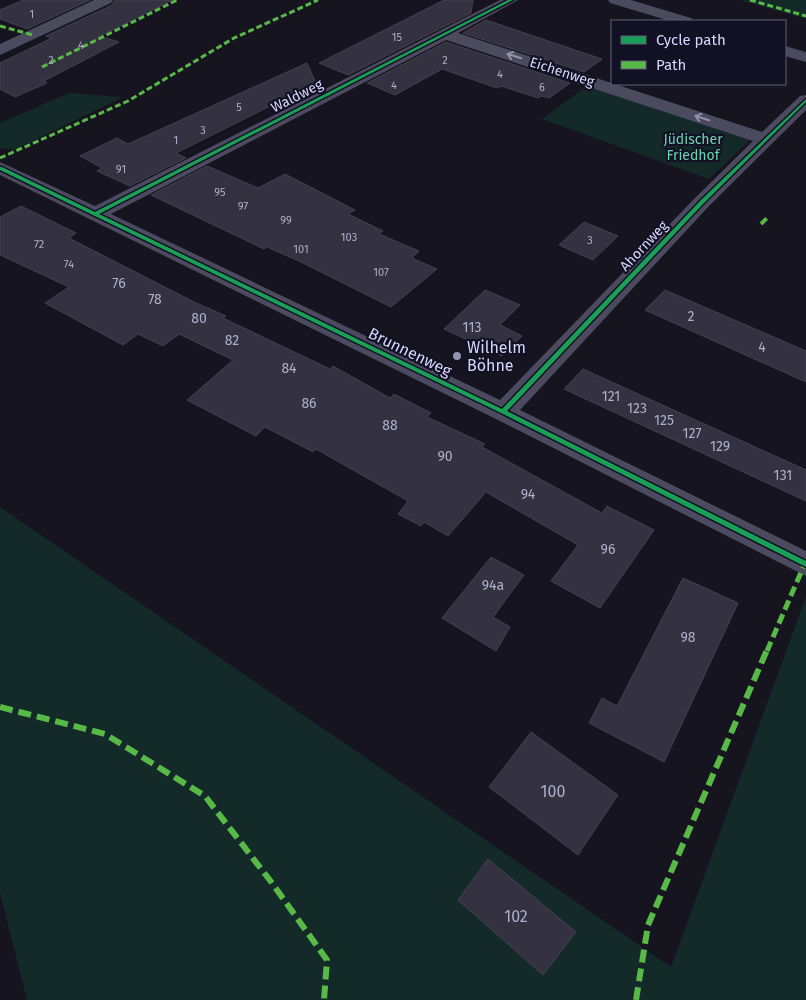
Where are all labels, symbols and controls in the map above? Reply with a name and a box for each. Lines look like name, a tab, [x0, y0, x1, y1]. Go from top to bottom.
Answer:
house number: 1	[30, 8, 34, 21]
legend	[611, 20, 786, 85]
house number: 15	[392, 31, 403, 44]
text: Cycle path	[656, 31, 726, 49]
house number: 4	[78, 39, 84, 52]
one-way arrow	[506, 51, 522, 61]
house number: 2	[48, 54, 54, 67]
house number: 2	[442, 54, 448, 67]
street label: Eichenweg	[527, 54, 597, 91]
text: Path	[656, 56, 686, 74]
house number: 4	[497, 68, 503, 81]
street label: Waldweg	[268, 75, 326, 116]
house number: 4	[391, 79, 397, 92]
house number: 6	[539, 81, 545, 94]
house number: 5	[236, 101, 242, 114]
one-way arrow	[694, 113, 710, 123]
house number: 3	[200, 124, 206, 137]
park label: Jüdischer Friedhof	[663, 131, 723, 164]
house number: 1	[174, 134, 178, 147]
house number: 91	[116, 163, 126, 176]
house number: 95	[214, 186, 226, 199]
house number: 97	[238, 200, 248, 213]
house number: 99	[280, 214, 292, 227]
street label: Ahornweg	[616, 217, 672, 275]
house number: 103	[341, 231, 357, 244]
house number: 3	[587, 234, 593, 247]
house number: 72	[34, 238, 44, 251]
house number: 101	[293, 243, 309, 256]
house number: 74	[64, 258, 74, 271]
house number: 107	[373, 266, 389, 279]
house number: 76	[112, 275, 126, 292]
house number: 78	[148, 291, 162, 308]
house number: 2	[688, 308, 695, 325]
house number: 80	[191, 310, 207, 327]
house number: 113	[463, 319, 481, 336]
street label: Brunnenweg	[365, 324, 455, 381]
house number: 82	[225, 332, 239, 349]
place label: Wilhelm Böhne	[467, 338, 526, 375]
house number: 4	[758, 339, 766, 356]
marker: Wilhelm Böhne	[451, 350, 463, 362]
house number: 84	[281, 360, 297, 377]
house number: 121	[602, 388, 620, 405]
house number: 86	[301, 395, 317, 412]
house number: 123	[627, 400, 647, 417]
house number: 125	[654, 412, 674, 429]
house number: 88	[382, 417, 398, 434]
house number: 127	[682, 425, 702, 442]
house number: 129	[710, 438, 730, 455]
house number: 90	[437, 448, 453, 465]
house number: 131	[774, 467, 792, 484]
house number: 94	[521, 486, 536, 503]
house number: 96	[601, 541, 615, 558]
house number: 94a	[482, 577, 504, 594]
house number: 98	[680, 629, 696, 646]
house number: 100	[541, 782, 565, 801]
house number: 102	[504, 907, 528, 926]

